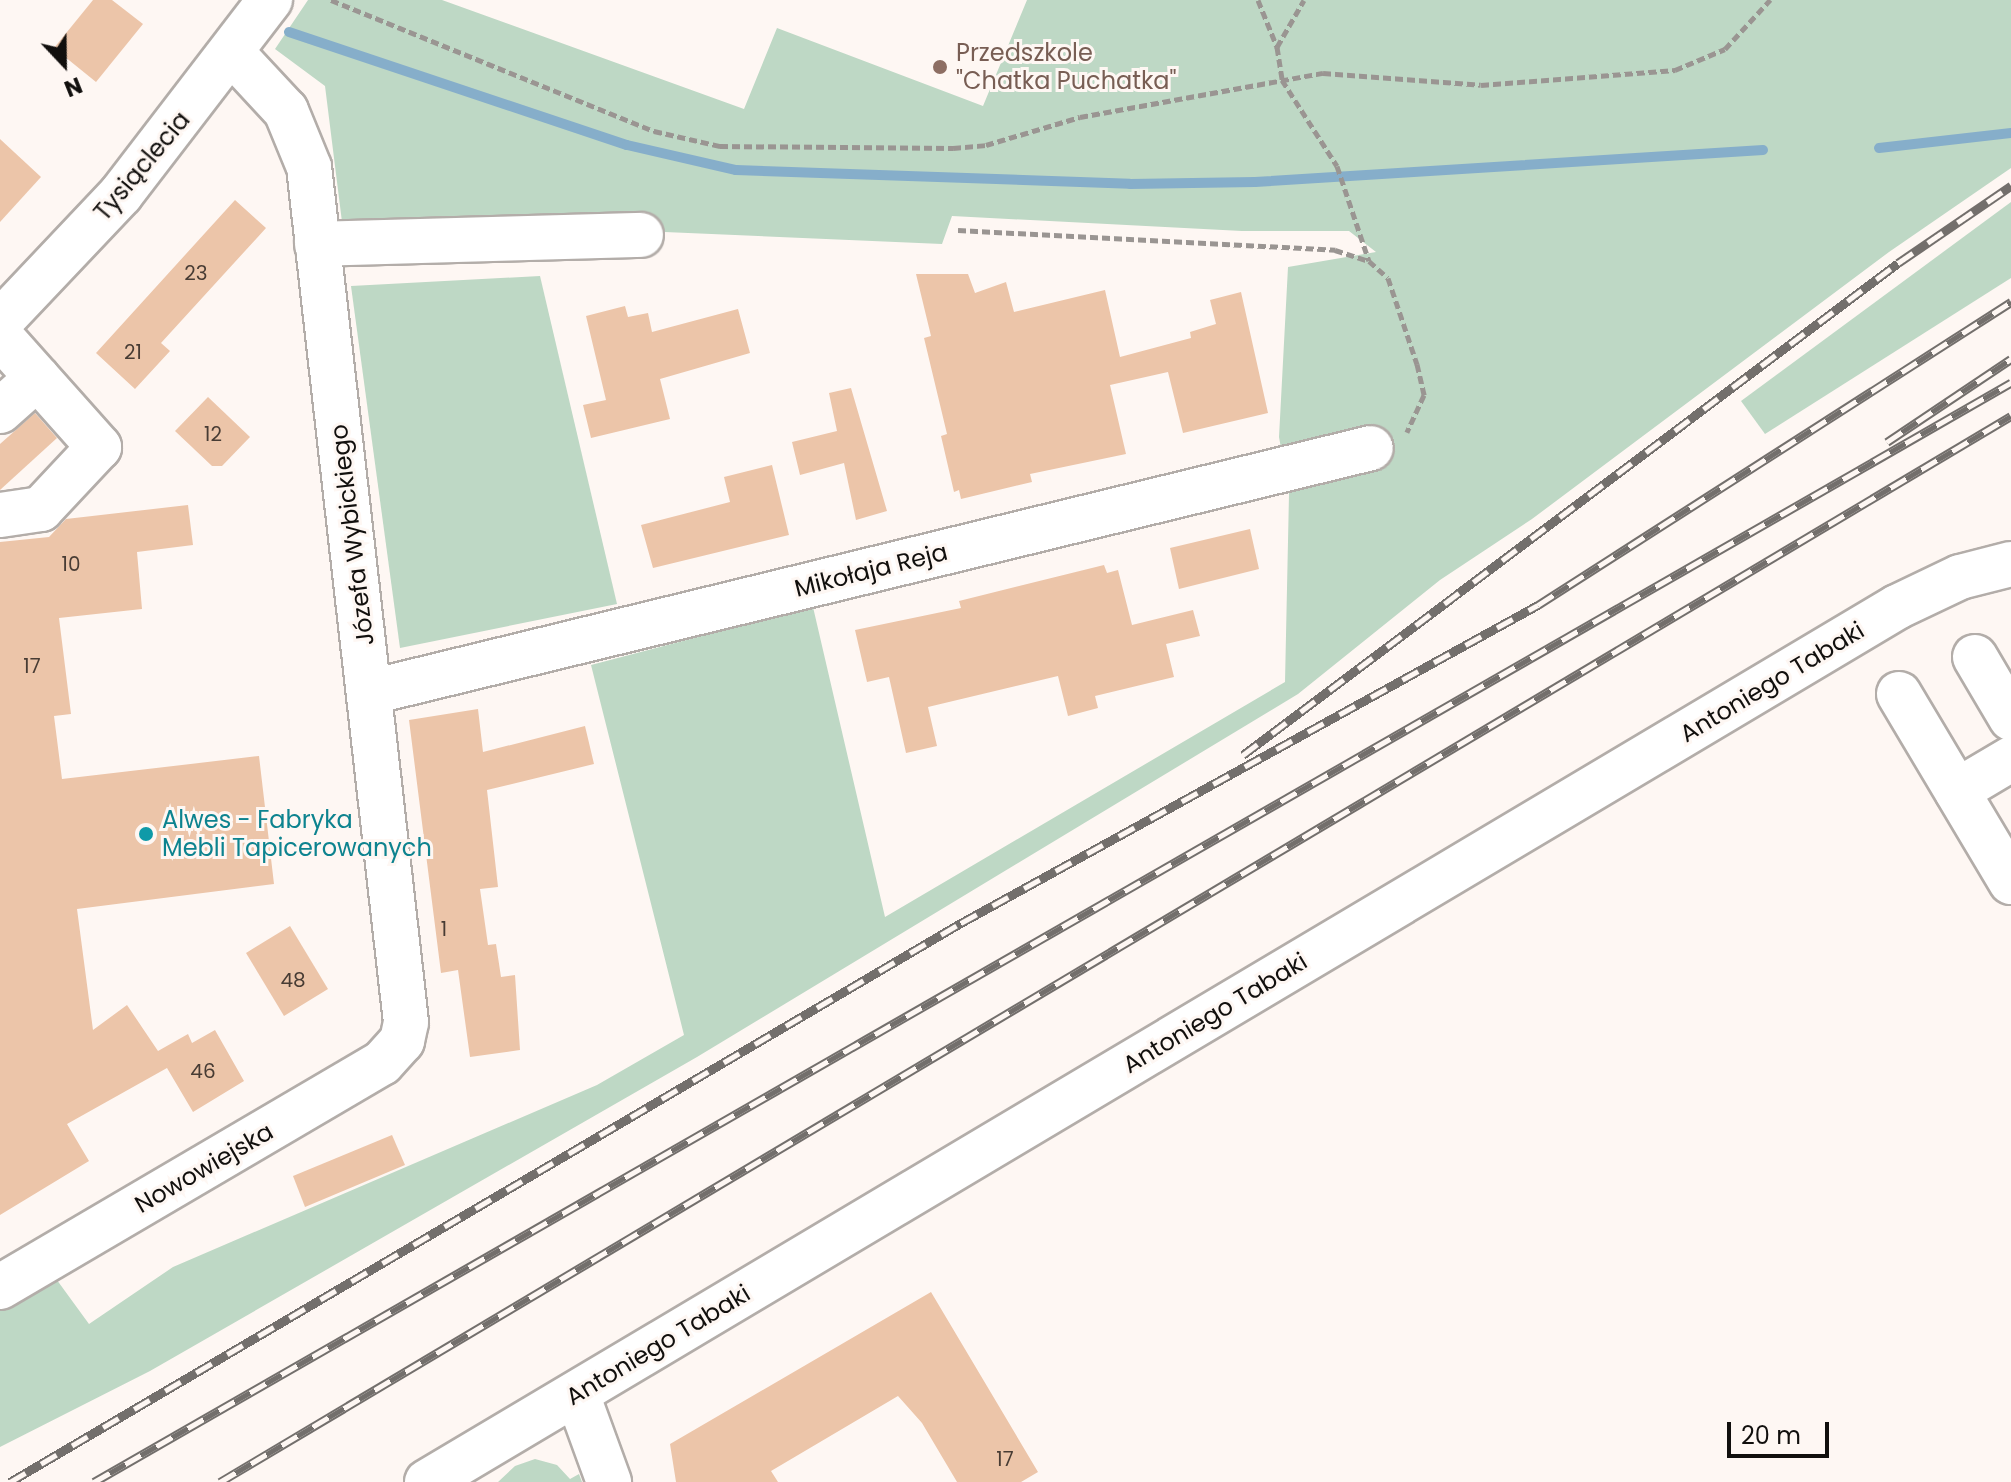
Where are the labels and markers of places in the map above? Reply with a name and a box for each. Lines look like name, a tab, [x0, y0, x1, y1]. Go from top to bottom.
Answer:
place label: Przedszkole "Chatka Puchatka"	[956, 39, 1177, 95]
marker: Przedszkole "Chatka Puchatka"	[931, 58, 949, 76]
place label: Alwes - Fabryka Mebli Tapicerowanych	[162, 806, 432, 862]
marker: Alwes - Fabryka Mebli Tapicerowanych	[137, 825, 155, 843]

